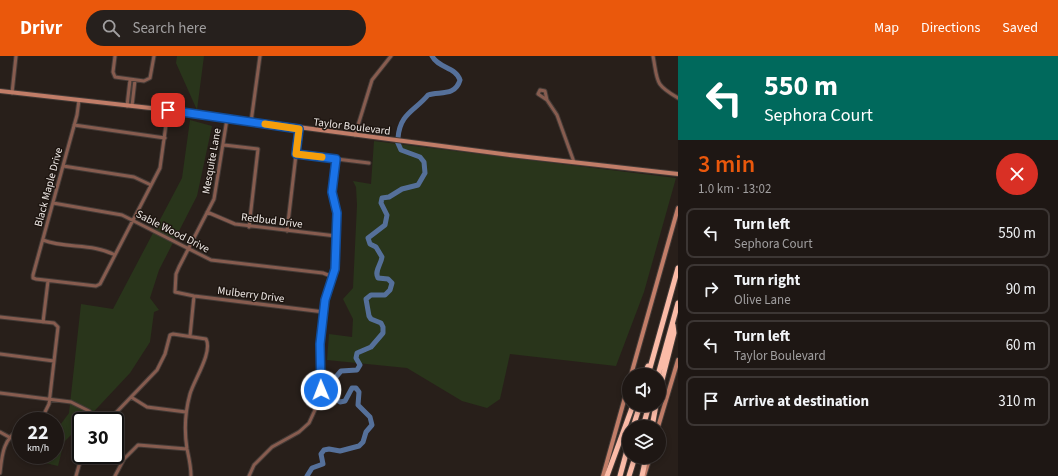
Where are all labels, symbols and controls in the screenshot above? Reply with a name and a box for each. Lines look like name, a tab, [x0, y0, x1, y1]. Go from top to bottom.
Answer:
search box	[86, 10, 366, 46]
text: Drivr	[20, 15, 62, 42]
icon: search	[100, 17, 122, 39]
text: Search here	[132, 18, 206, 39]
text: Map	[874, 18, 899, 38]
text: Directions	[921, 18, 980, 38]
text: Saved	[1002, 18, 1038, 38]
text: 550 m	[764, 66, 838, 106]
icon: left	[698, 72, 750, 124]
pin	[151, 93, 185, 127]
icon: arrive	[157, 99, 179, 121]
text: Sephora Court	[764, 103, 873, 128]
street label: Taylor Boulevard	[313, 114, 391, 139]
street label: Mesquite Lane	[198, 127, 225, 195]
street label: Black Maple Drive	[31, 145, 66, 228]
text: 3 min	[698, 147, 755, 182]
button: close	[996, 153, 1038, 195]
text: 1.0 km · 13:02	[698, 180, 772, 198]
street label: Sable Wood Drive	[133, 206, 213, 257]
street label: Redbud Drive	[240, 209, 304, 232]
text: Turn left	[734, 214, 790, 235]
icon: left	[700, 222, 722, 244]
text: 550 m	[998, 223, 1036, 244]
text: Sephora Court	[734, 235, 813, 253]
text: Turn right	[734, 270, 800, 291]
icon: right	[700, 278, 722, 300]
text: 90 m	[1006, 279, 1036, 300]
street label: Mulberry Drive	[217, 283, 286, 306]
text: Olive Lane	[734, 291, 791, 309]
text: Turn left	[734, 326, 790, 347]
icon: left	[700, 334, 722, 356]
text: 60 m	[1006, 335, 1036, 356]
text: Taylor Boulevard	[734, 347, 826, 365]
map controls	[622, 368, 666, 464]
button: sound	[622, 368, 666, 412]
position arrow	[300, 369, 342, 411]
icon: arrive	[700, 390, 722, 412]
text: Arrive at destination	[734, 391, 869, 412]
text: 310 m	[998, 391, 1036, 412]
speed limit sign: 30	[72, 412, 124, 464]
text: 22	[27, 419, 49, 447]
button: layers	[622, 420, 666, 464]
text: km/h	[27, 441, 49, 455]

